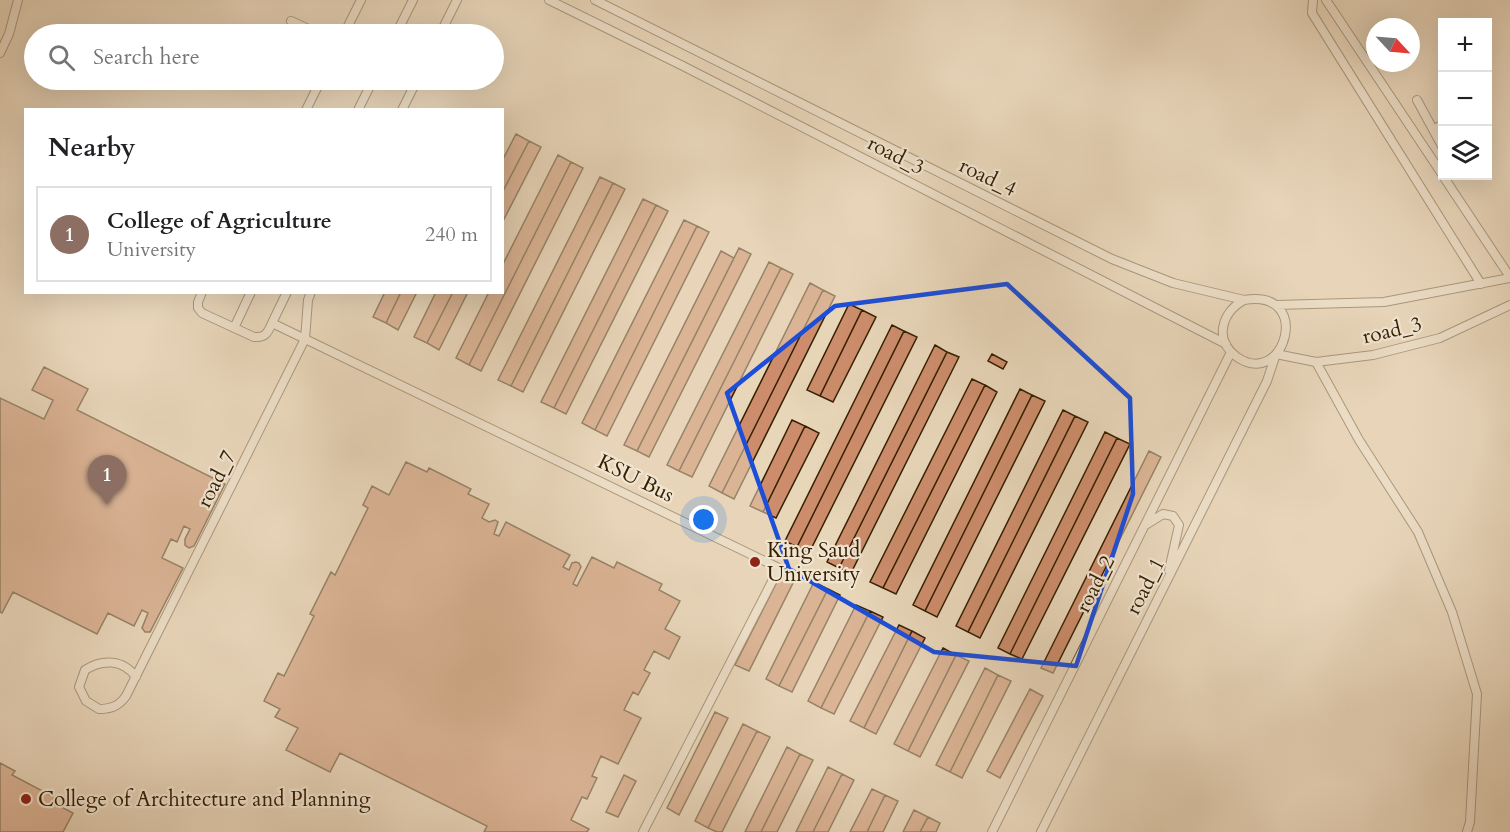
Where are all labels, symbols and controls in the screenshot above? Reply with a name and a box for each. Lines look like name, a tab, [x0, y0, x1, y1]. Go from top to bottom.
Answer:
north arrow	[1366, 18, 1420, 72]
map controls	[1438, 18, 1492, 180]
button: +	[1438, 18, 1492, 72]
search box	[24, 24, 504, 90]
icon: search	[45, 41, 78, 74]
text: Search here	[93, 42, 200, 72]
button: −	[1438, 72, 1492, 126]
button: layers	[1438, 126, 1492, 180]
street label: road_3	[862, 129, 929, 182]
text: Nearby	[48, 130, 136, 165]
street label: road_4	[954, 151, 1022, 204]
text: College of Agriculture	[107, 206, 332, 236]
text: 1	[64, 221, 75, 248]
text: 240 m	[425, 221, 478, 248]
text: University	[107, 236, 196, 263]
street label: road_3	[1359, 310, 1425, 351]
street label: road_7	[190, 446, 243, 513]
street label: KSU Bus	[593, 447, 679, 509]
pin: 1	[88, 456, 126, 505]
your location	[689, 505, 718, 534]
place label: King Saud University	[767, 536, 860, 589]
street label: road_2	[1069, 551, 1122, 618]
street label: road_1	[1119, 553, 1172, 620]
marker: King Saud University	[748, 555, 762, 569]
place label: College of Architecture and Planning	[38, 785, 371, 814]
marker: College of Architecture and Planning	[19, 792, 33, 806]

